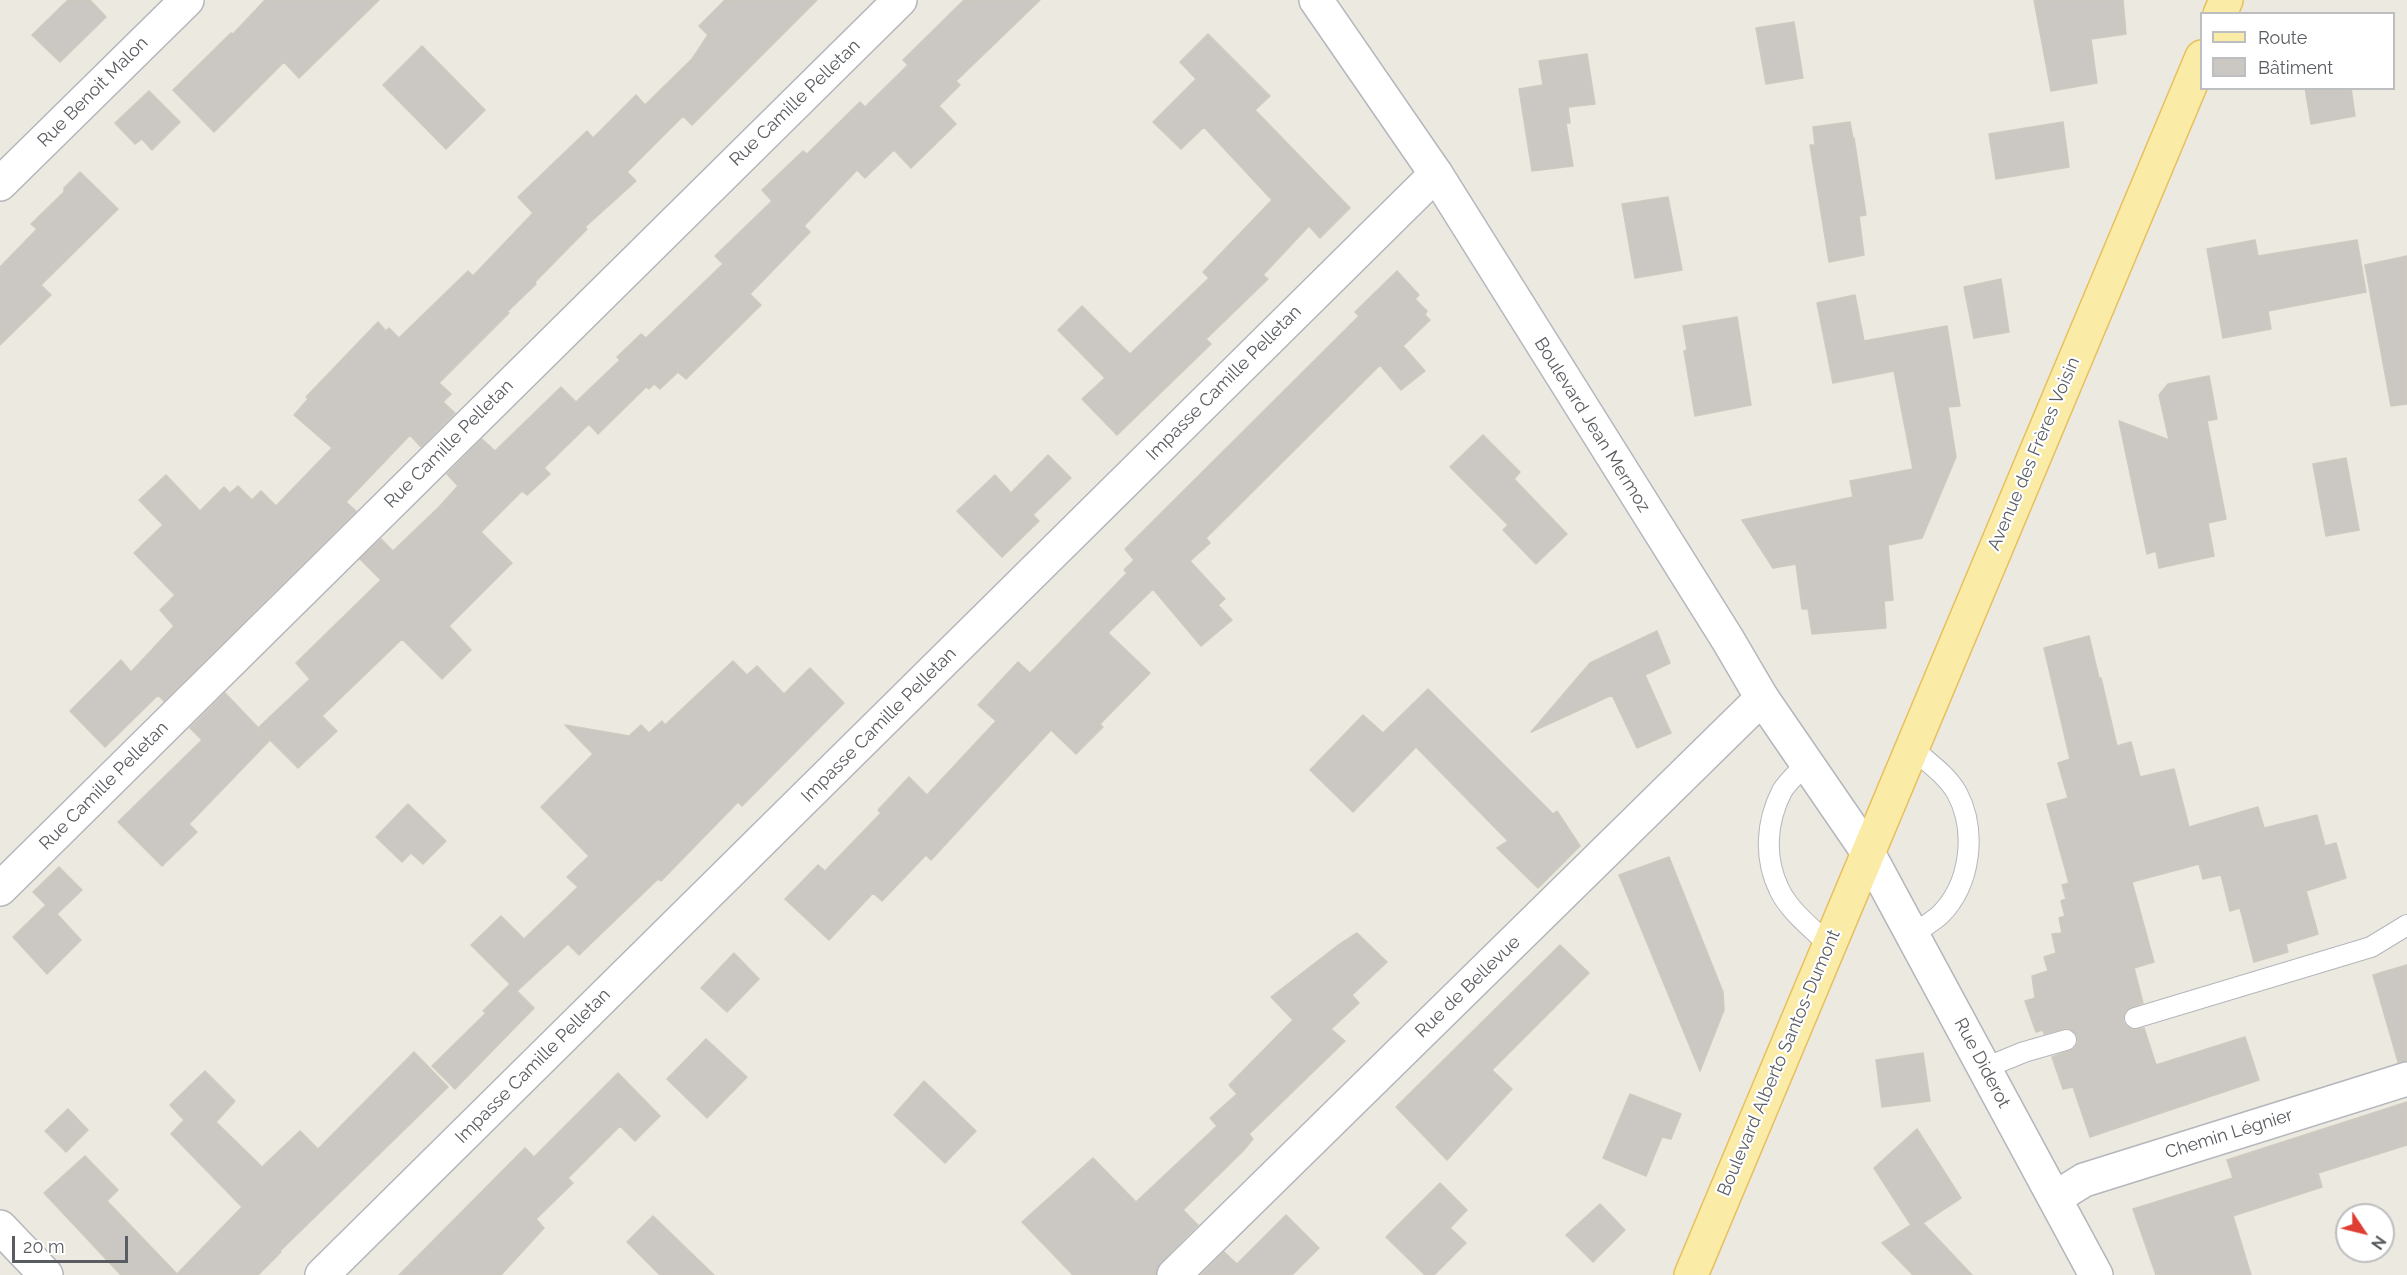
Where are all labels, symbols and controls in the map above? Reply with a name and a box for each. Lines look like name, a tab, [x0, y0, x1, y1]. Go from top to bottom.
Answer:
legend	[2200, 12, 2395, 90]
text: Route	[2258, 27, 2307, 48]
street label: Rue Benoit Malon	[33, 32, 153, 152]
street label: Rue Camille Pelletan	[725, 35, 865, 171]
text: Bâtiment	[2258, 57, 2333, 78]
street label: Impasse Camille Pelletan	[1142, 301, 1306, 465]
street label: Boulevard Jean Mermoz	[1529, 334, 1655, 516]
street label: Avenue des Frères Voisin	[1983, 354, 2085, 554]
street label: Rue Camille Pelletan	[380, 375, 518, 513]
street label: Impasse Camille Pelletan	[797, 643, 961, 807]
street label: Rue Camille Pelletan	[35, 717, 173, 855]
street label: Boulevard Alberto Santos-Dumont	[1713, 927, 1845, 1199]
street label: Rue de Bellevue	[1411, 932, 1525, 1042]
street label: Impasse Camille Pelletan	[451, 984, 615, 1148]
street label: Rue Diderot	[1949, 1014, 2015, 1112]
street label: Chemin Légnier	[2163, 1104, 2295, 1164]
north arrow	[2335, 1203, 2395, 1263]
scale bar	[15, 1224, 130, 1262]
text: N	[2367, 1232, 2390, 1253]
text: 20 m	[23, 1236, 65, 1257]

